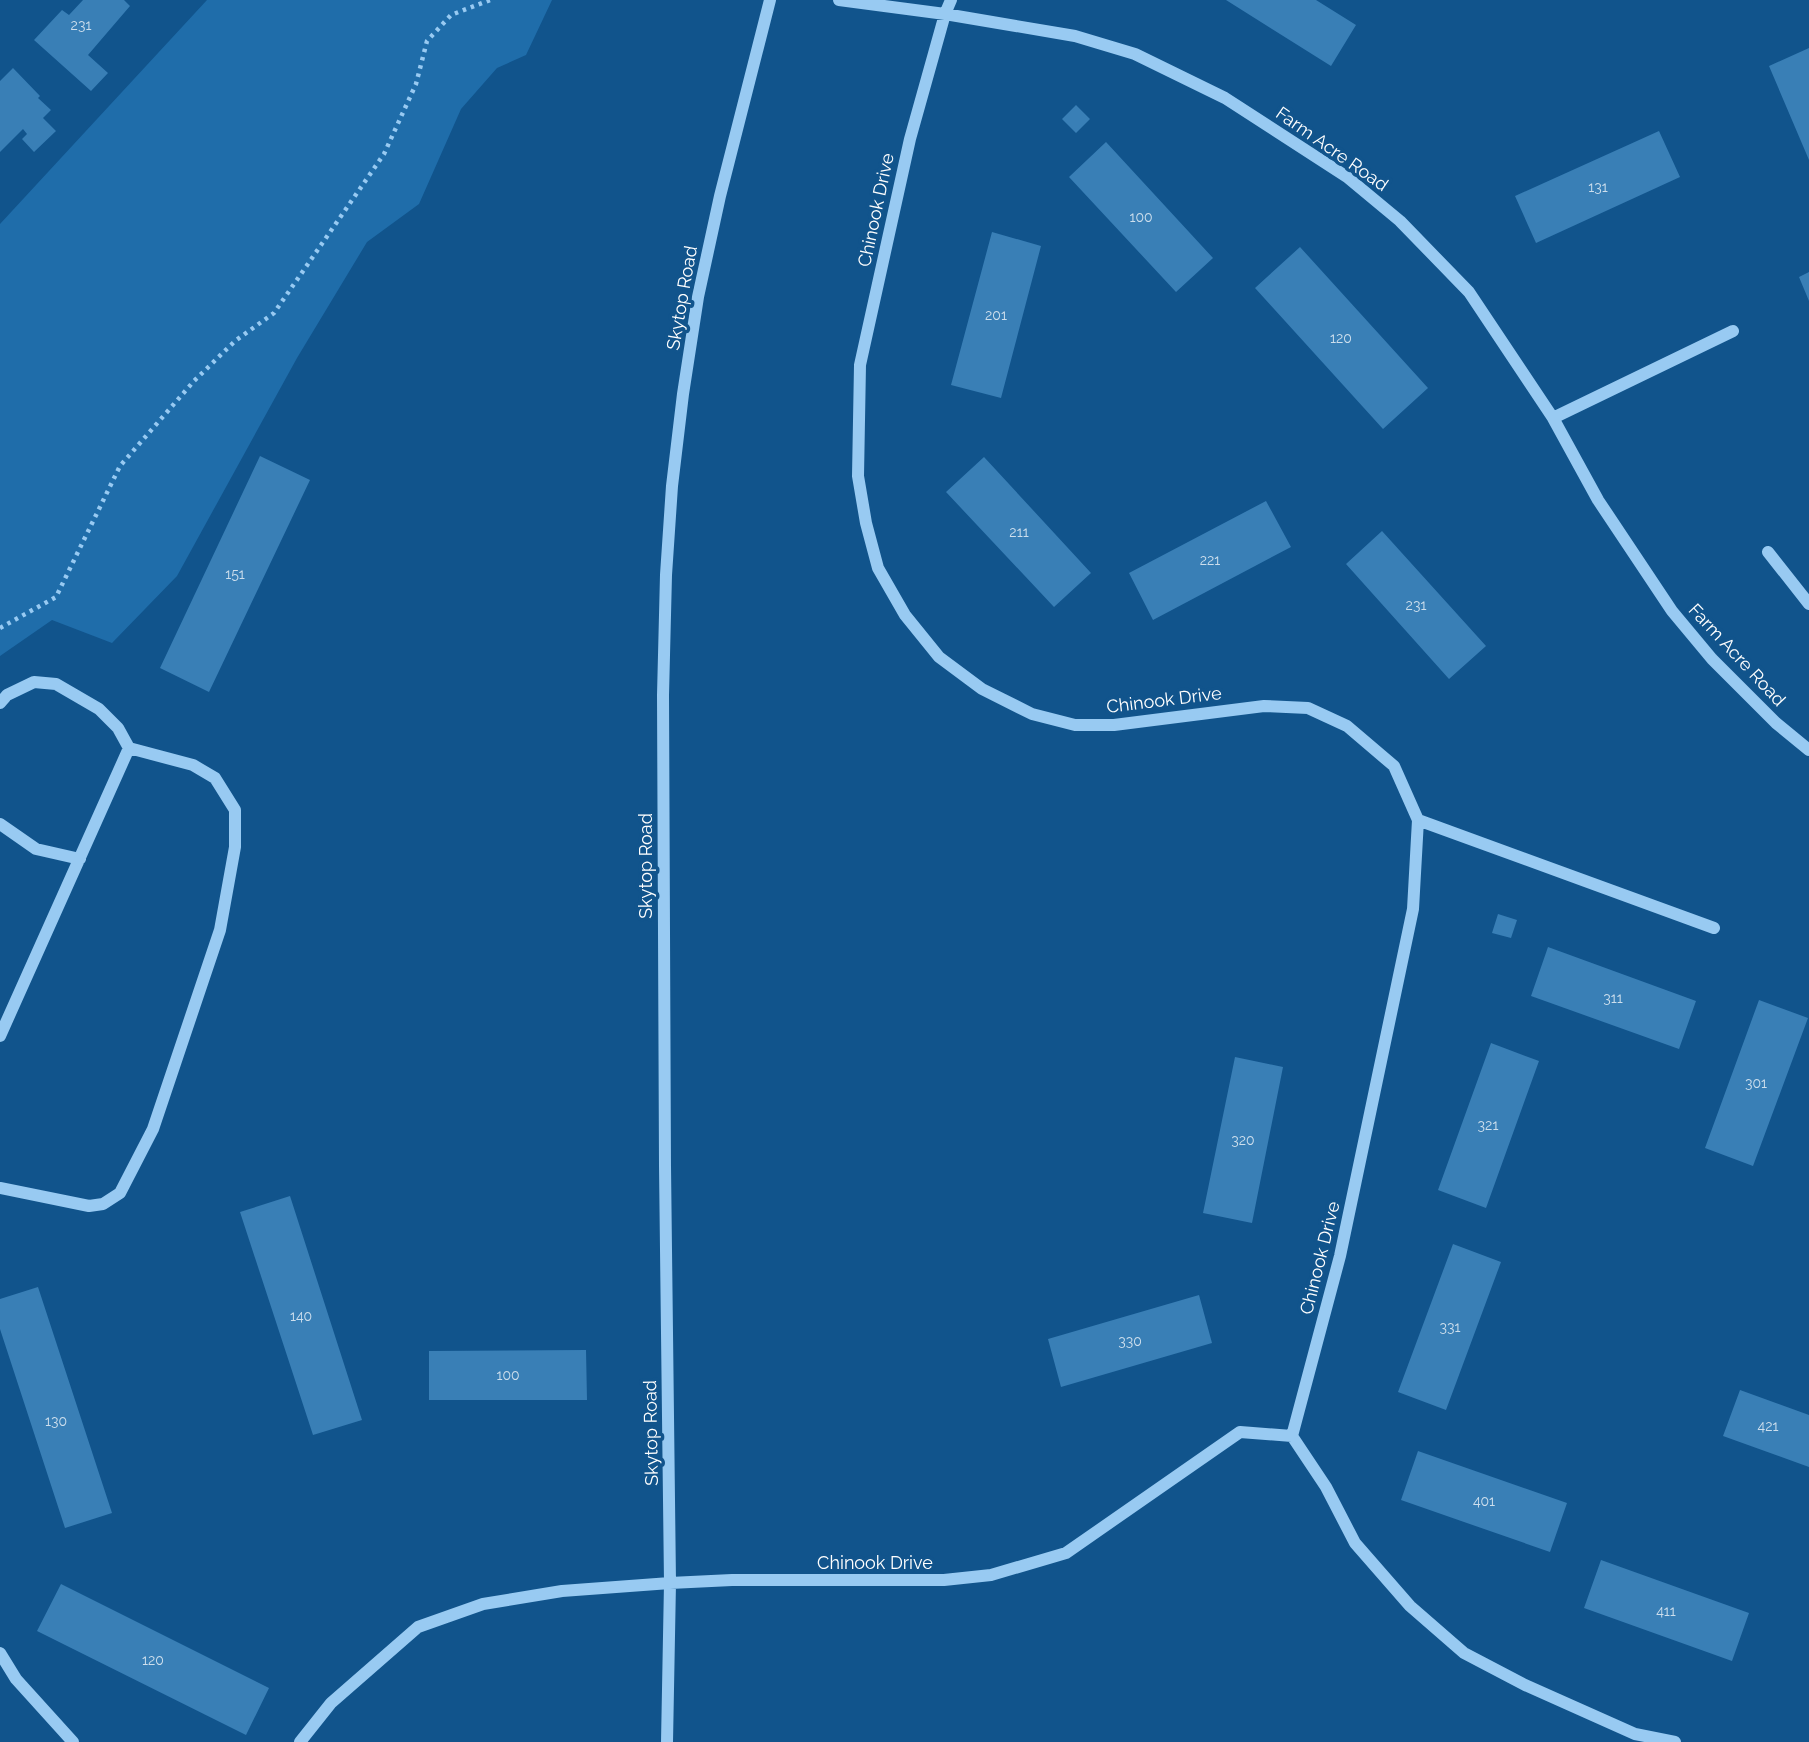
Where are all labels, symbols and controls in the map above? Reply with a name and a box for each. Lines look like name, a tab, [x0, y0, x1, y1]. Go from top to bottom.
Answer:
house number: 231	[71, 17, 91, 33]
street label: Farm Acre Road	[1272, 102, 1392, 195]
street label: Chinook Drive	[853, 151, 898, 269]
house number: 131	[1588, 179, 1608, 195]
house number: 100	[1129, 209, 1153, 225]
street label: Skytop Road	[662, 244, 701, 352]
house number: 201	[985, 307, 1007, 323]
house number: 120	[1330, 330, 1352, 346]
house number: 211	[1009, 524, 1029, 540]
house number: 221	[1200, 552, 1220, 568]
house number: 151	[225, 566, 245, 582]
house number: 231	[1406, 597, 1426, 613]
street label: Farm Acre Road	[1685, 599, 1790, 710]
street label: Chinook Drive	[1105, 682, 1223, 717]
street label: Skytop Road	[635, 813, 656, 919]
house number: 311	[1603, 990, 1623, 1006]
house number: 301	[1745, 1075, 1767, 1091]
house number: 321	[1478, 1117, 1498, 1133]
house number: 320	[1231, 1132, 1255, 1148]
street label: Chinook Drive	[1295, 1199, 1344, 1317]
house number: 140	[290, 1308, 312, 1324]
house number: 331	[1440, 1319, 1460, 1335]
house number: 330	[1118, 1333, 1142, 1349]
house number: 100	[496, 1367, 520, 1383]
street label: Skytop Road	[639, 1380, 662, 1486]
house number: 130	[45, 1413, 67, 1429]
house number: 421	[1758, 1418, 1778, 1434]
house number: 401	[1473, 1493, 1495, 1509]
street label: Chinook Drive	[817, 1552, 933, 1573]
house number: 411	[1656, 1603, 1676, 1619]
house number: 120	[142, 1652, 164, 1668]

